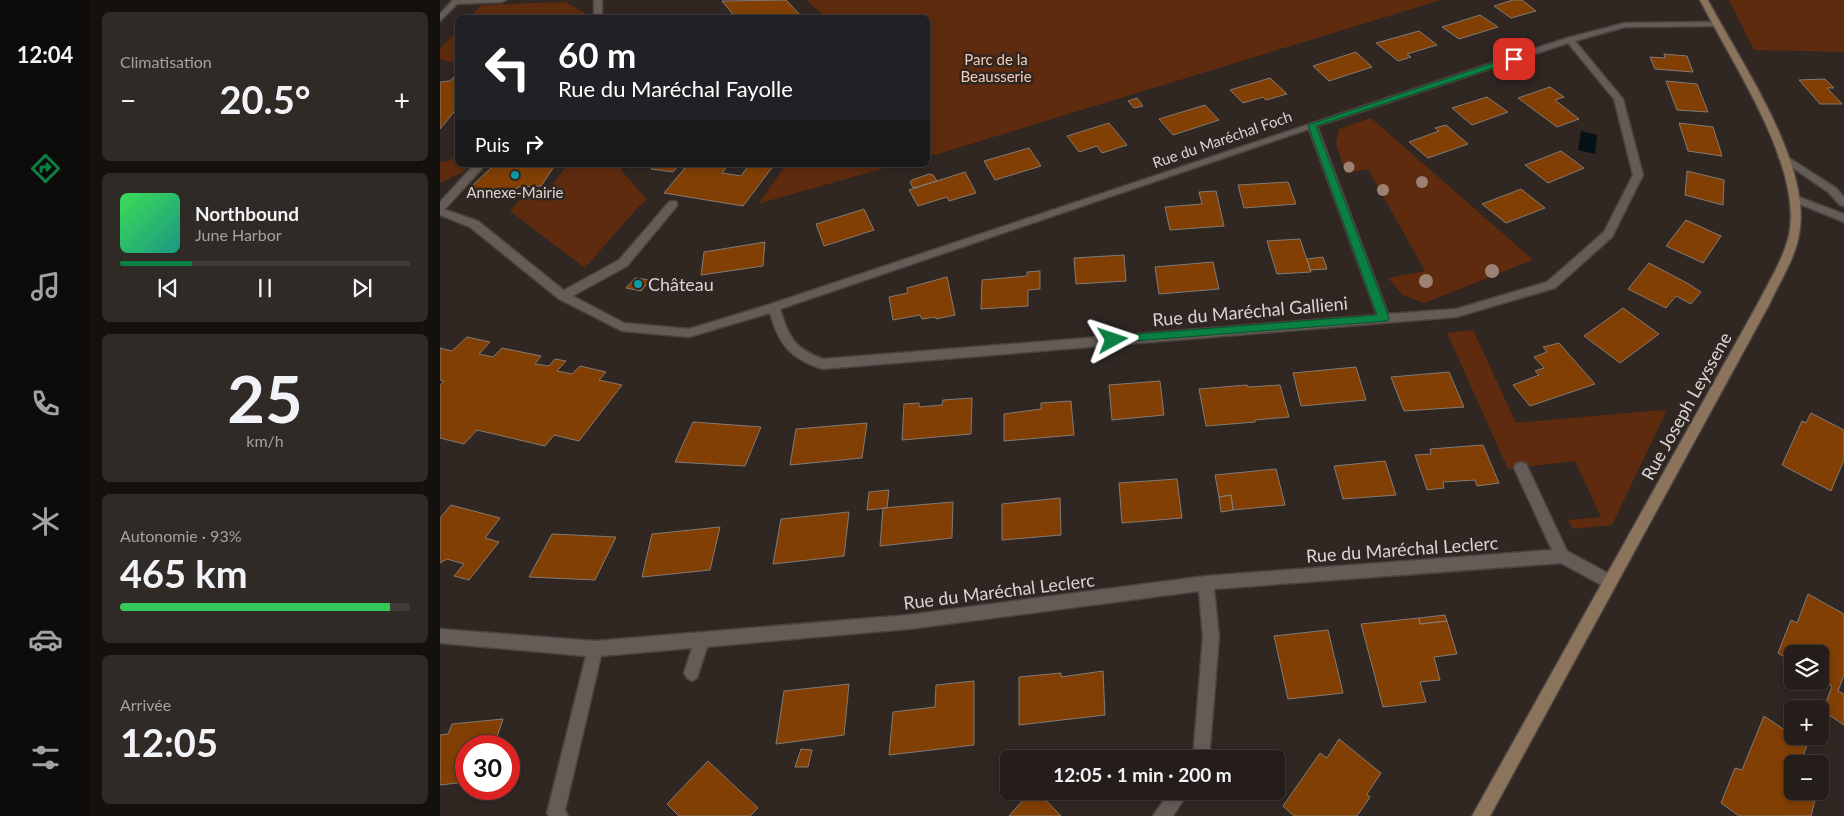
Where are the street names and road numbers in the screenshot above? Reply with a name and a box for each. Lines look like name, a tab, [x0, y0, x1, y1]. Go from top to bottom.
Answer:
street label: Rue du Maréchal Foch	[1150, 107, 1294, 171]
street label: Rue du Maréchal Gallieni	[1151, 291, 1349, 331]
street label: Rue Joseph Leyssene	[1636, 328, 1736, 484]
street label: Rue du Maréchal Leclerc	[1305, 531, 1499, 567]
street label: Rue du Maréchal Leclerc	[902, 568, 1096, 614]

